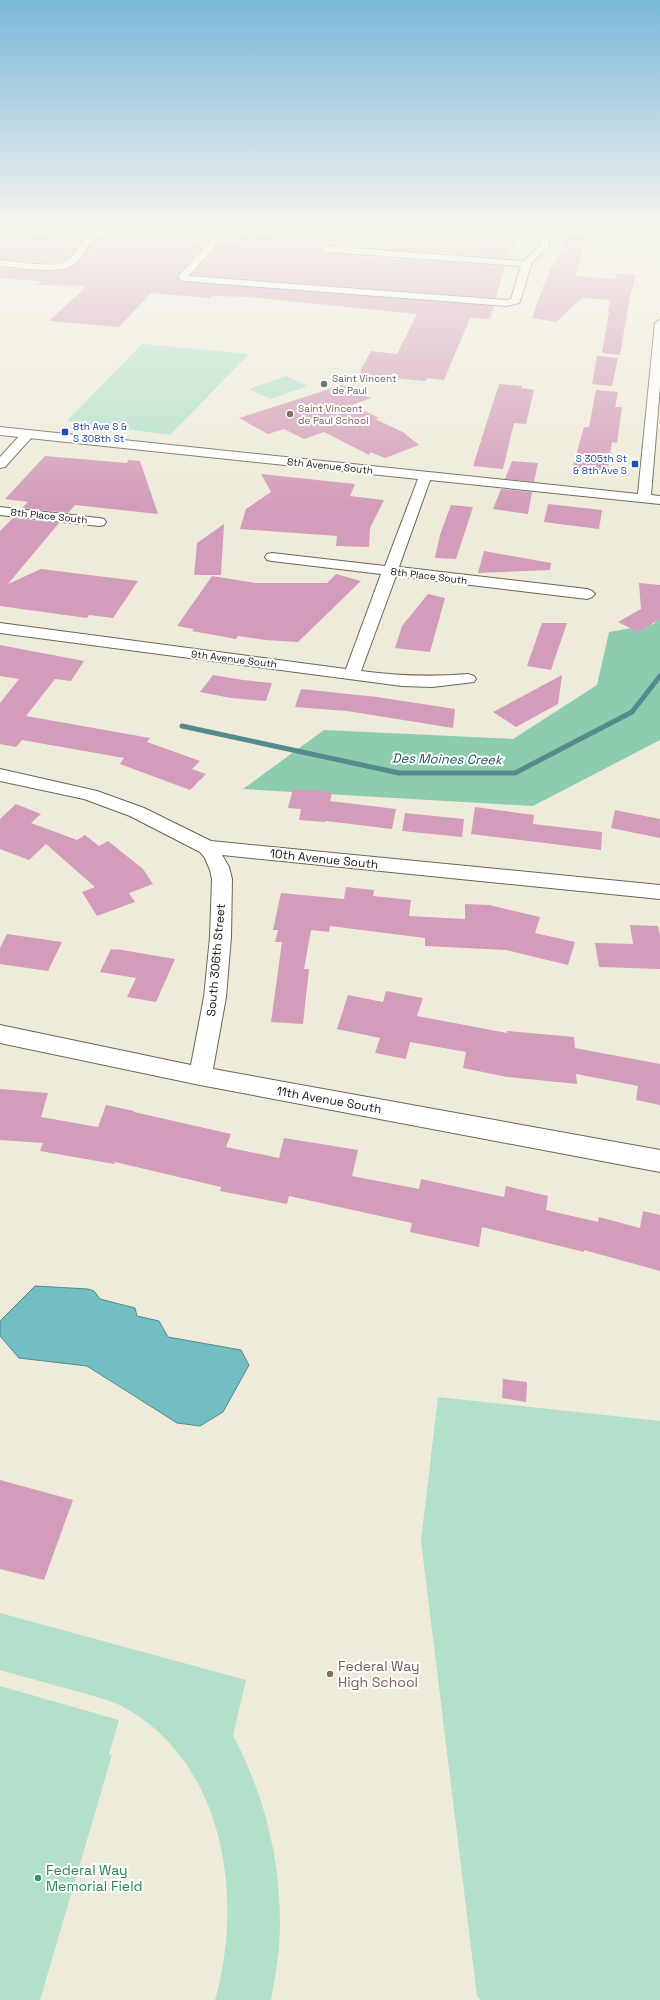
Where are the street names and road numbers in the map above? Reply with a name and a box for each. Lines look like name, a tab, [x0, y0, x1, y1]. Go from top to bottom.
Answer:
street label: 8th Avenue South	[286, 455, 374, 477]
street label: 8th Place South	[10, 505, 88, 527]
street label: 8th Place South	[390, 565, 468, 587]
street label: 9th Avenue South	[190, 647, 278, 671]
street label: 10th Avenue South	[269, 845, 379, 873]
street label: South 306th Street	[203, 903, 229, 1017]
street label: 11th Avenue South	[275, 1083, 383, 1117]

